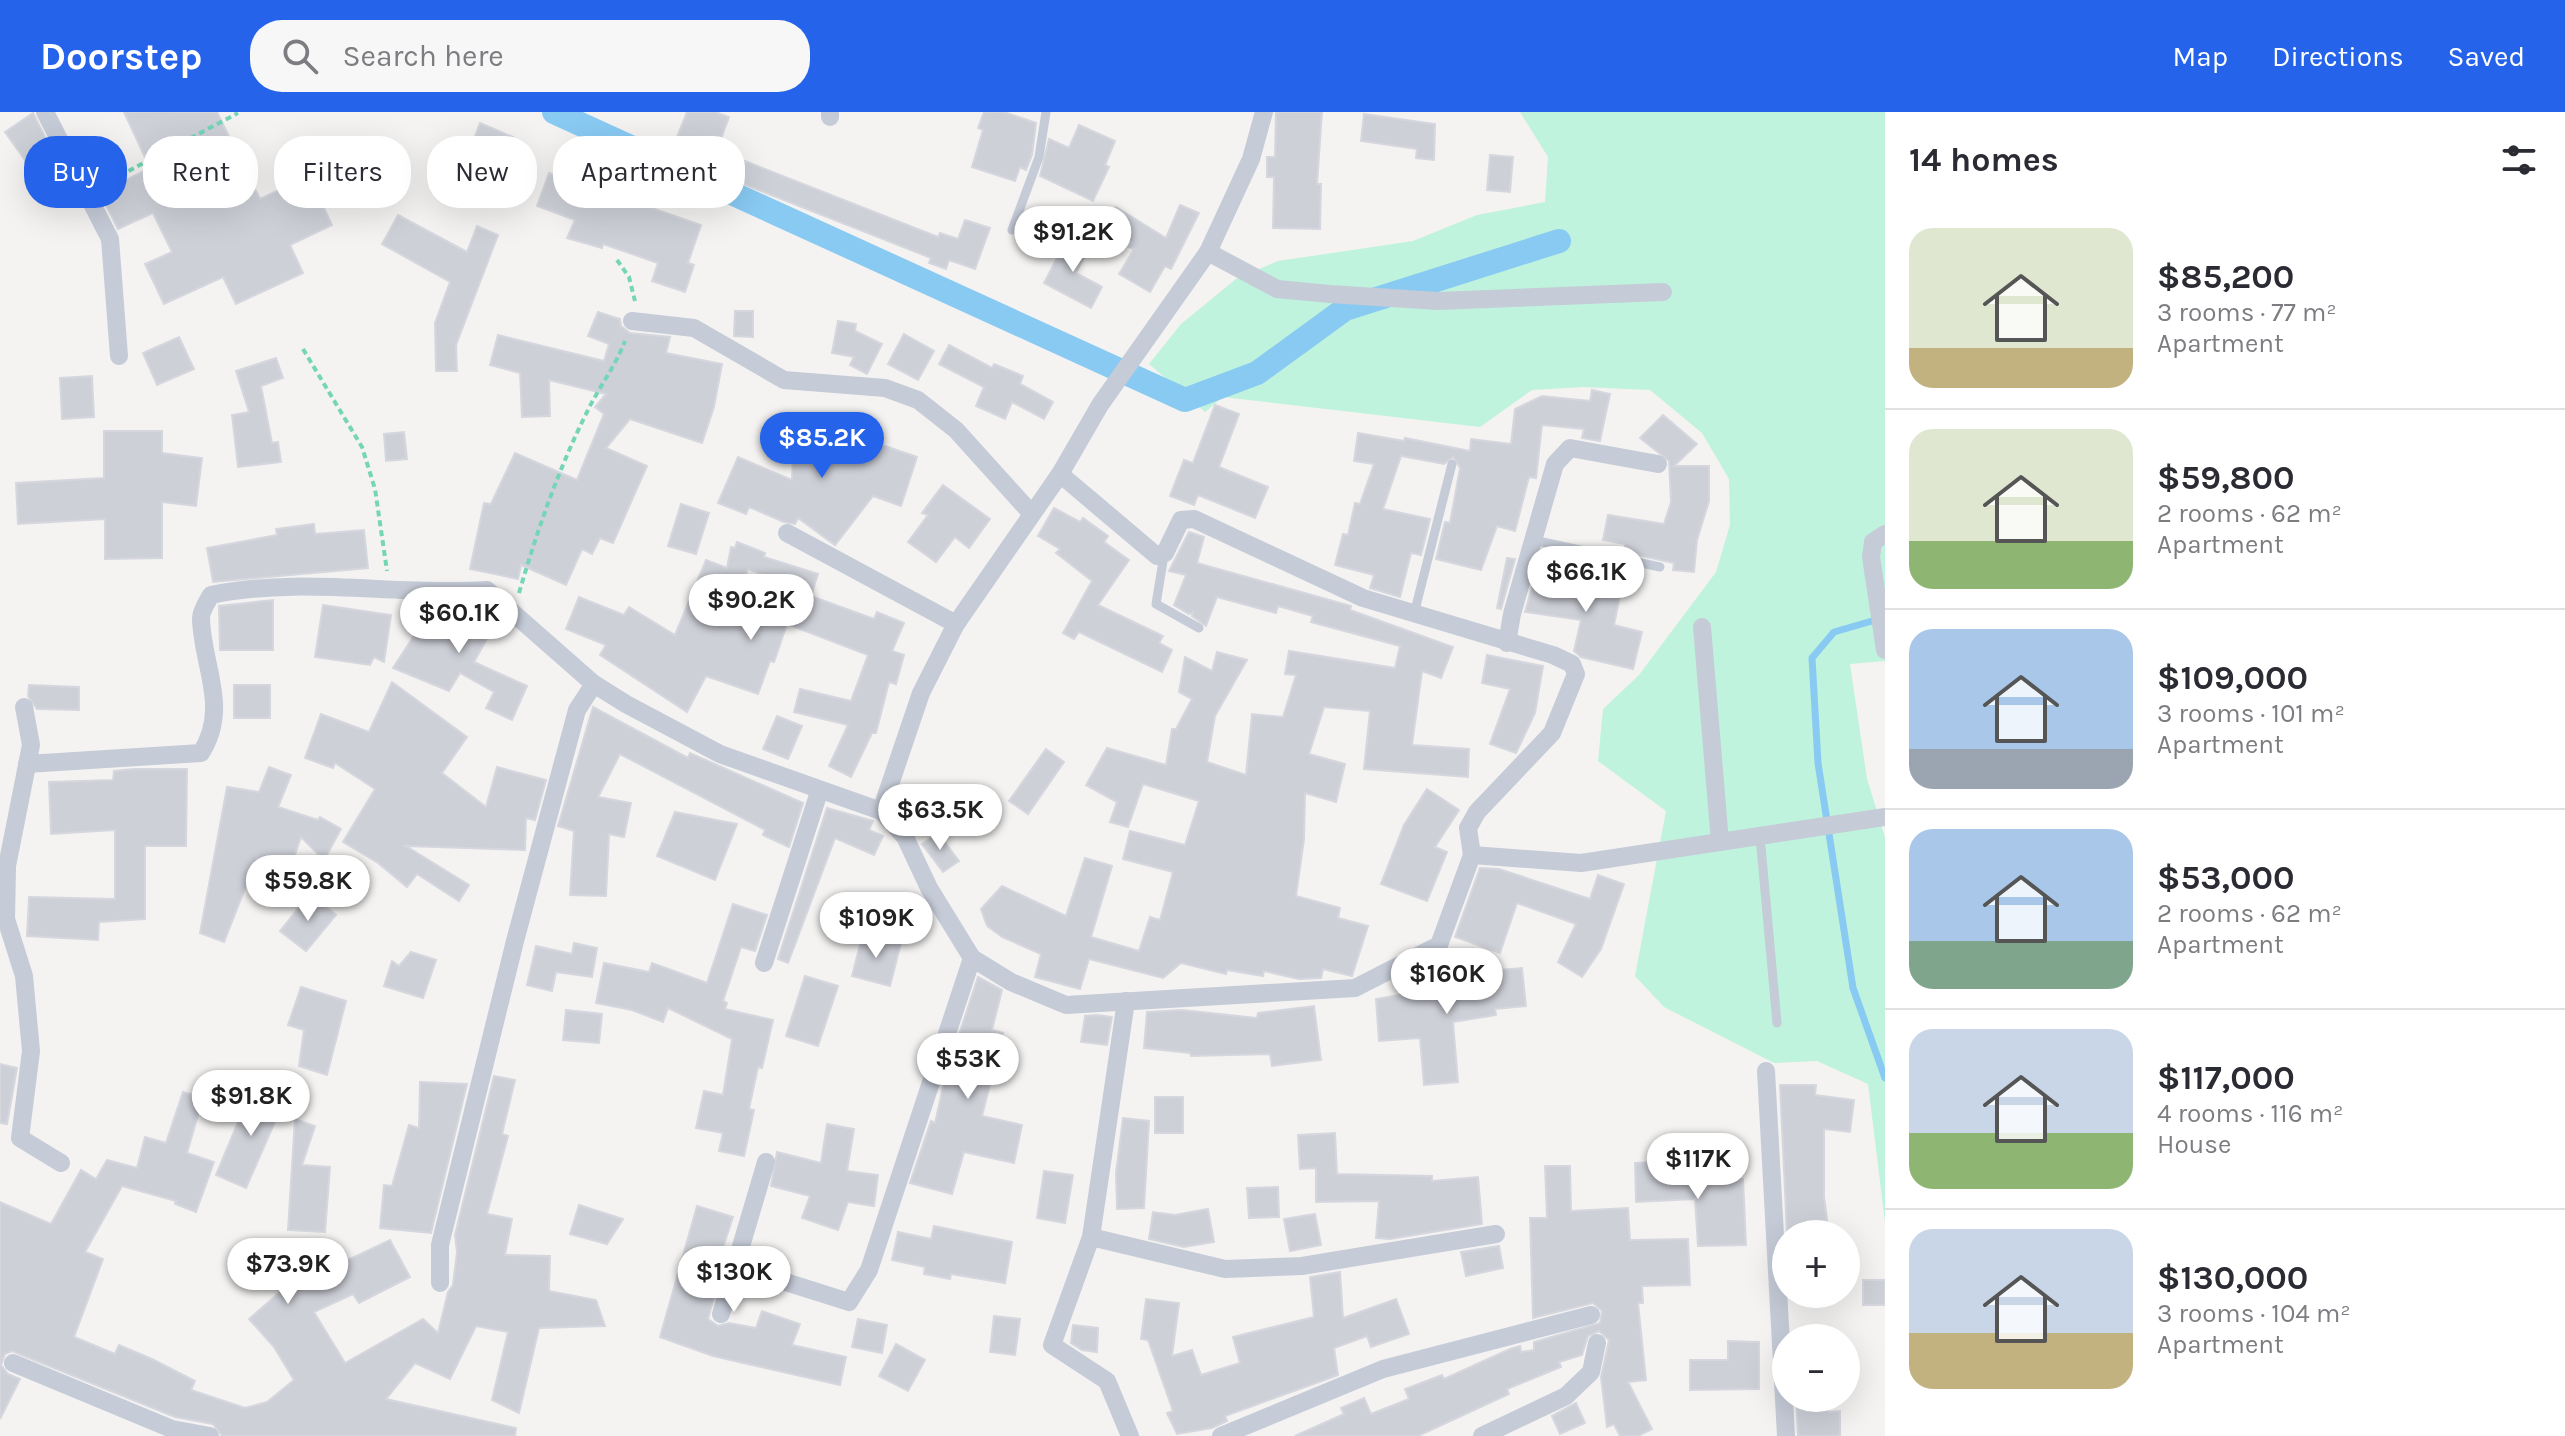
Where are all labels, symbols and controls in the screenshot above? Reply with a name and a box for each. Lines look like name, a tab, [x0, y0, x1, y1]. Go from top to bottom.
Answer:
search box	[250, 20, 810, 92]
text: Doorstep	[40, 34, 202, 79]
icon: search	[278, 34, 322, 78]
text: Search here	[342, 38, 504, 74]
text: Map	[2173, 40, 2228, 73]
text: Directions	[2272, 40, 2404, 73]
text: Saved	[2448, 40, 2525, 73]
chip: Buy	[24, 136, 127, 208]
chip: Rent	[143, 136, 258, 208]
chip: Filters	[274, 136, 411, 208]
chip: New	[427, 136, 537, 208]
chip: Apartment	[553, 136, 745, 208]
icon: filters	[2497, 138, 2541, 182]
text: 14 homes	[1909, 140, 2059, 180]
pin: $91.2K	[1008, 206, 1138, 274]
text: $91.2K	[1032, 216, 1114, 247]
text: $85,200	[2157, 257, 2294, 297]
icon: home	[1973, 260, 2069, 356]
text: 3 rooms · 77 m²	[2157, 297, 2337, 328]
text: Apartment	[2157, 328, 2284, 359]
pin: $85.2K	[757, 412, 887, 480]
text: $85.2K	[778, 422, 866, 453]
text: $59,800	[2157, 458, 2295, 498]
icon: home	[1973, 461, 2069, 557]
text: 2 rooms · 62 m²	[2157, 498, 2342, 529]
text: Apartment	[2157, 529, 2284, 560]
pin: $66.1K	[1521, 546, 1651, 614]
text: $66.1K	[1545, 556, 1627, 587]
pin: $90.2K	[686, 574, 816, 642]
text: $90.2K	[707, 584, 795, 615]
pin: $60.1K	[394, 587, 524, 655]
text: $60.1K	[418, 597, 500, 628]
text: $109,000	[2157, 658, 2308, 698]
icon: home	[1973, 661, 2069, 757]
text: 3 rooms · 101 m²	[2157, 698, 2345, 729]
text: Apartment	[2157, 729, 2284, 760]
pin: $63.5K	[875, 784, 1005, 852]
text: $63.5K	[896, 794, 984, 825]
pin: $59.8K	[243, 855, 373, 923]
text: $53,000	[2157, 858, 2294, 898]
icon: home	[1973, 861, 2069, 957]
text: $59.8K	[264, 865, 352, 896]
pin: $109K	[820, 892, 932, 960]
text: 2 rooms · 62 m²	[2157, 898, 2342, 929]
text: $109K	[838, 902, 914, 933]
text: Apartment	[2157, 929, 2284, 960]
pin: $160K	[1391, 948, 1503, 1016]
text: $160K	[1409, 958, 1485, 989]
pin: $53K	[921, 1033, 1015, 1101]
text: $53K	[935, 1043, 1001, 1074]
text: $117,000	[2157, 1058, 2295, 1098]
icon: home	[1973, 1061, 2069, 1157]
pin: $91.8K	[186, 1070, 316, 1138]
text: $91.8K	[210, 1080, 292, 1111]
text: 4 rooms · 116 m²	[2157, 1098, 2344, 1129]
text: House	[2157, 1129, 2231, 1160]
pin: $117K	[1642, 1133, 1754, 1201]
text: $117K	[1665, 1143, 1731, 1174]
map controls	[1772, 1220, 1860, 1412]
button: +	[1772, 1220, 1860, 1308]
pin: $73.9K	[223, 1238, 353, 1306]
pin: $130K	[678, 1246, 790, 1314]
text: $73.9K	[245, 1248, 331, 1279]
text: $130K	[696, 1256, 772, 1287]
text: $130,000	[2157, 1258, 2308, 1298]
icon: home	[1973, 1261, 2069, 1357]
text: 3 rooms · 104 m²	[2157, 1298, 2351, 1329]
button: −	[1772, 1324, 1860, 1412]
text: Apartment	[2157, 1329, 2284, 1360]

